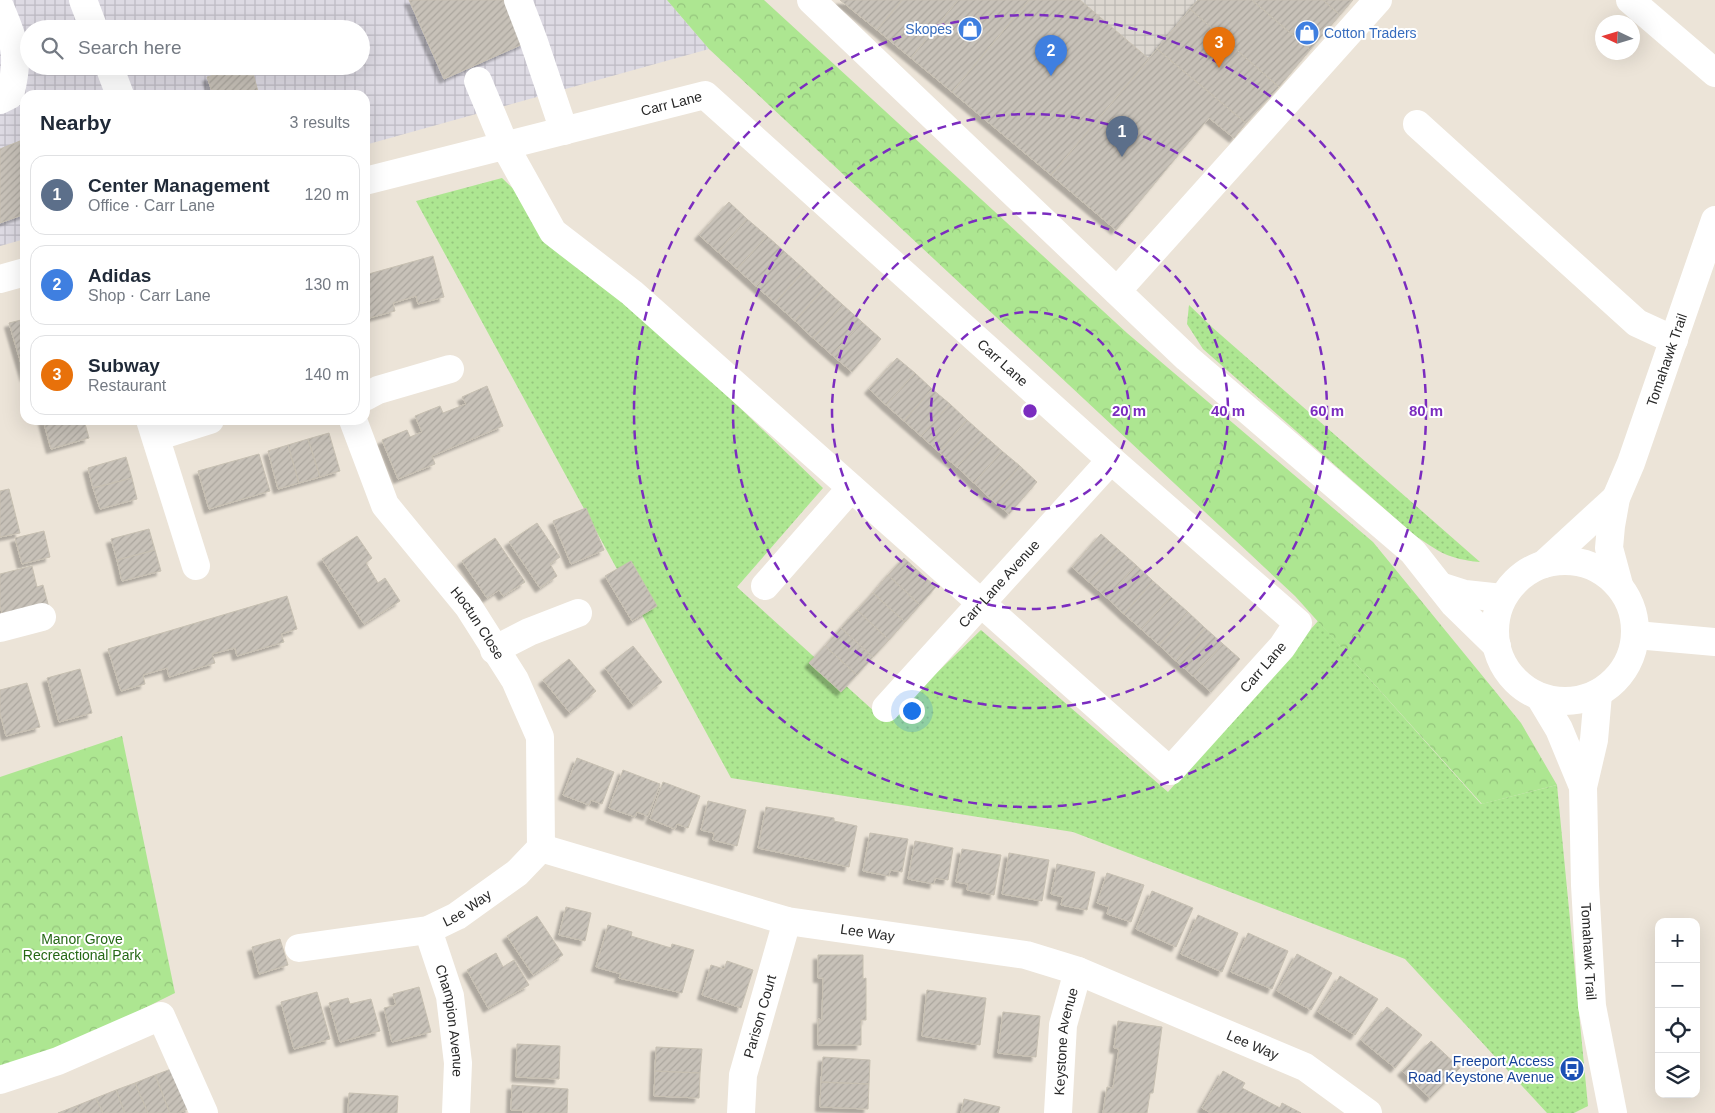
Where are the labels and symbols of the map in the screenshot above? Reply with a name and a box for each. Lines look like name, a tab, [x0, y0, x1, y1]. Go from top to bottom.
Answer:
north arrow	[1595, 15, 1640, 60]
shop icon: Skopes	[957, 16, 983, 42]
shop icon: Cotton Traders	[1294, 20, 1320, 46]
place label: Skopes	[905, 21, 952, 37]
place label: Cotton Traders	[1324, 25, 1417, 41]
pin: 3	[1203, 27, 1235, 68]
pin: 2	[1035, 35, 1067, 76]
street label: Carr Lane	[639, 88, 704, 119]
pin: 1	[1106, 116, 1138, 157]
street label: Tomahawk Trail	[1643, 311, 1690, 409]
street label: Carr Lane	[974, 336, 1031, 390]
centre of rings	[1021, 402, 1039, 420]
text: 20 m	[1112, 402, 1146, 419]
text: 40 m	[1211, 402, 1245, 419]
text: 60 m	[1310, 402, 1344, 419]
text: 80 m	[1409, 402, 1443, 419]
street label: Carr Lane Avenue	[955, 536, 1043, 631]
street label: Hoctun Close	[447, 583, 508, 662]
street label: Carr Lane	[1237, 638, 1290, 696]
your location	[899, 698, 925, 724]
street label: Lee Way	[440, 886, 494, 930]
street label: Tomahawk Trail	[1578, 902, 1600, 1001]
street label: Lee Way	[839, 921, 896, 944]
park label: Manor Grove Recreactional Park	[23, 931, 142, 963]
street label: Champion Avenue	[432, 962, 466, 1078]
street label: Parison Court	[740, 973, 779, 1060]
street label: Keystone Avenue	[1051, 986, 1081, 1096]
street label: Lee Way	[1224, 1027, 1281, 1063]
place label: Freeport Access Road Keystone Avenue	[1408, 1053, 1554, 1085]
bus stop icon: Freeport Access Road Keystone Avenue	[1559, 1056, 1585, 1082]

